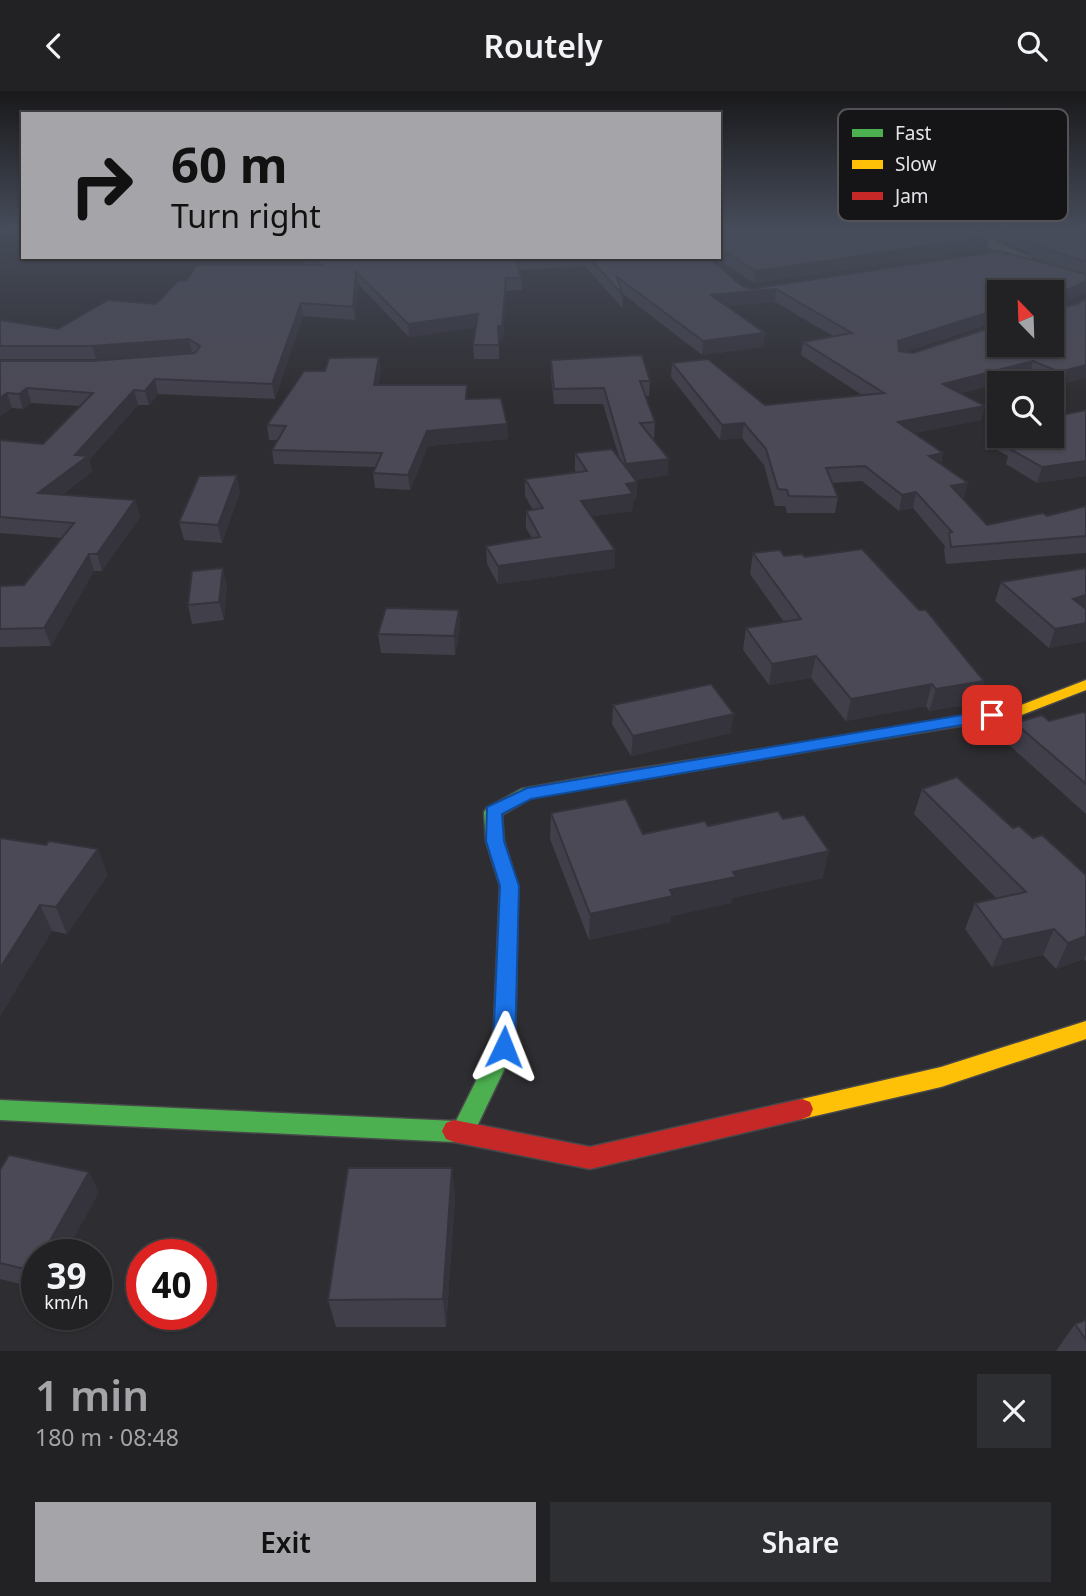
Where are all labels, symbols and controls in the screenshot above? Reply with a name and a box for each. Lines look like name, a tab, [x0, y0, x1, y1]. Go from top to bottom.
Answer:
text: Routely	[483, 24, 603, 67]
icon: back	[35, 27, 73, 65]
icon: search	[1013, 27, 1051, 65]
legend	[838, 109, 1068, 221]
text: Fast	[895, 120, 932, 146]
text: 60 m	[171, 131, 288, 197]
icon: right	[56, 140, 147, 231]
text: Slow	[895, 151, 936, 177]
text: Jam	[893, 183, 929, 209]
text: Turn right	[171, 194, 321, 237]
north arrow	[987, 280, 1064, 357]
map controls	[987, 280, 1064, 448]
button: search	[987, 371, 1064, 448]
pin	[962, 685, 1022, 745]
icon: arrive	[973, 696, 1011, 734]
position arrow	[467, 1010, 541, 1084]
speed limit sign: 40	[126, 1239, 217, 1330]
text: 39	[46, 1252, 87, 1299]
text: km/h	[44, 1290, 89, 1314]
text: 1 min	[35, 1366, 149, 1423]
button: close	[977, 1374, 1051, 1448]
text: 180 m · 08:48	[35, 1421, 179, 1453]
button: Exit	[35, 1502, 536, 1582]
button: Share	[550, 1502, 1051, 1582]

